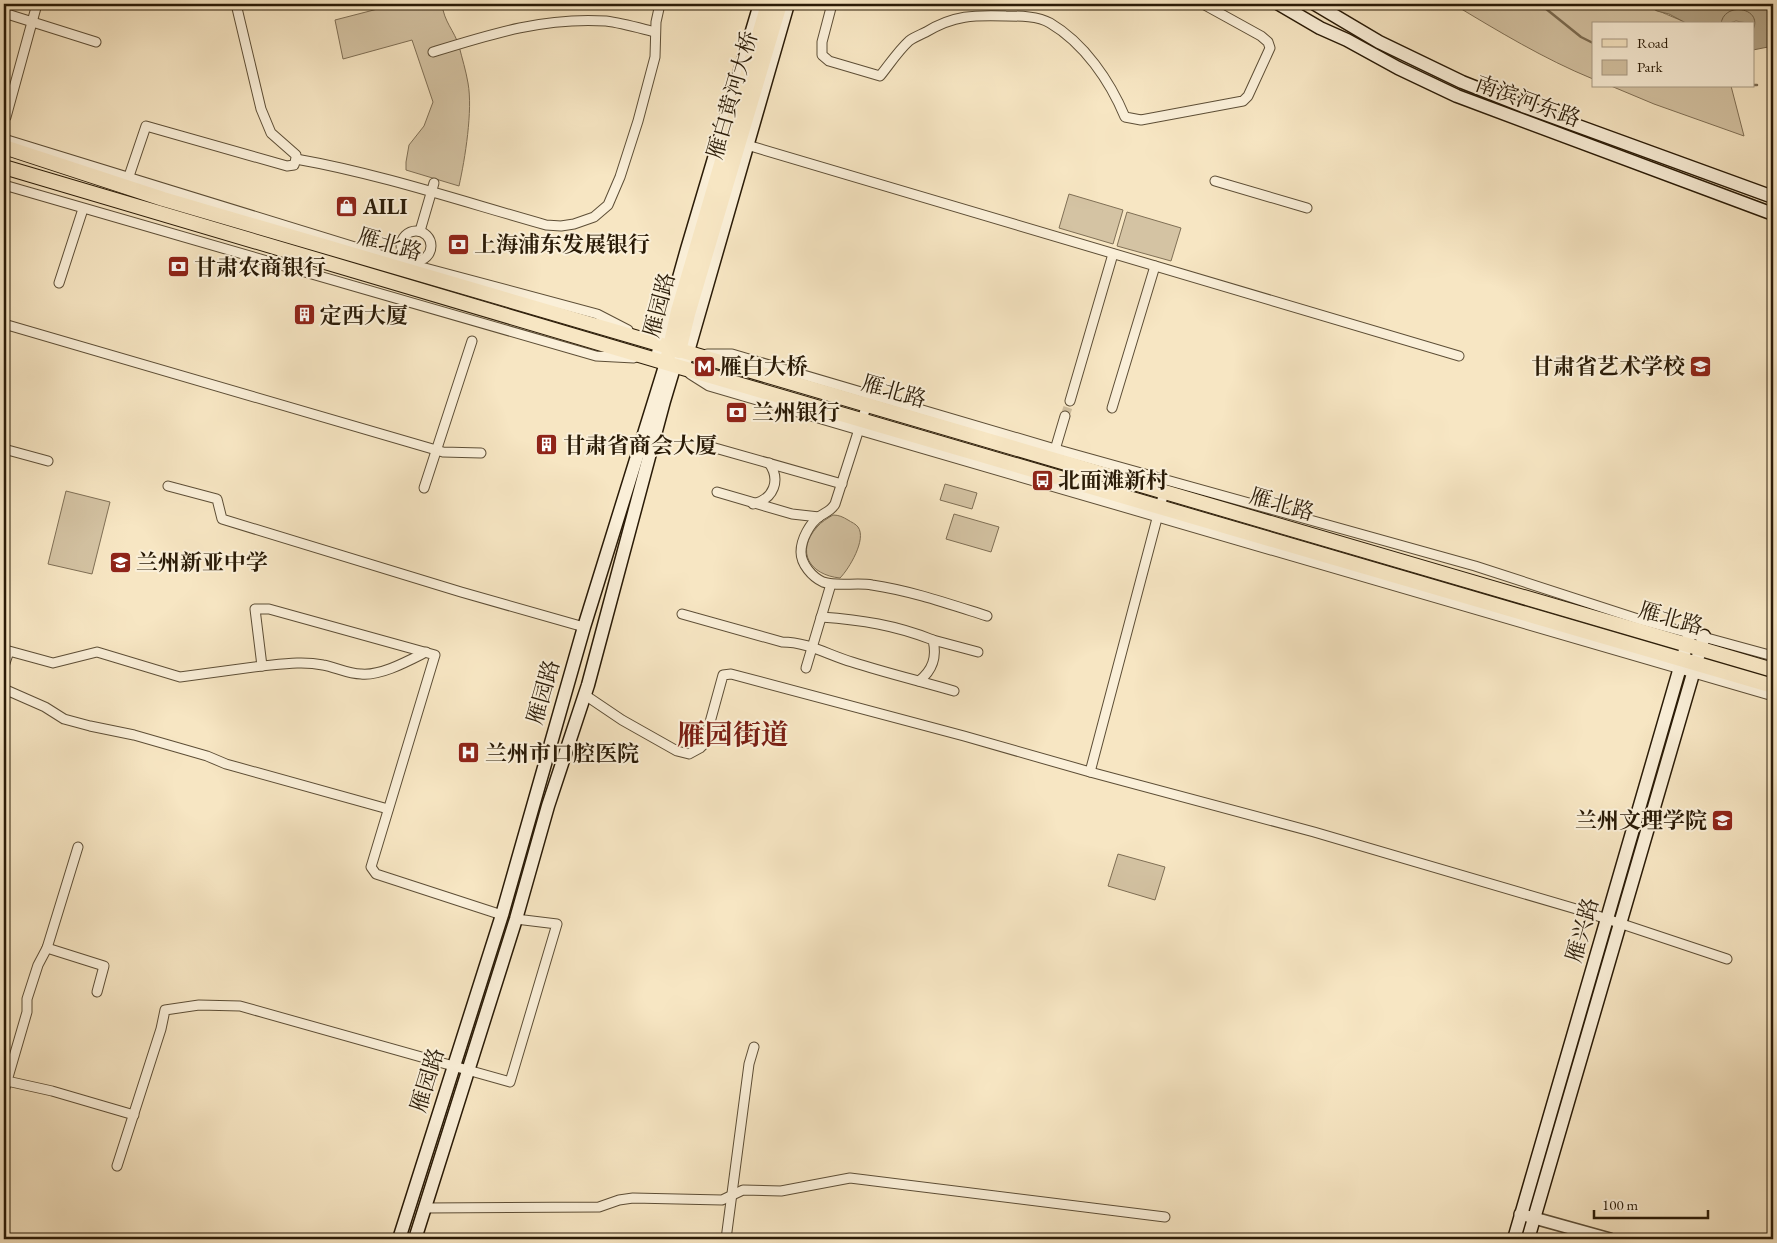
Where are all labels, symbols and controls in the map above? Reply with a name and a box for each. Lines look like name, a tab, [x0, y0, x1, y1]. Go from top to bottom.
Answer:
legend	[1592, 22, 1754, 88]
street label: 雁白黄河大桥	[700, 28, 764, 162]
text: Road	[1637, 33, 1669, 52]
text: Park	[1637, 57, 1664, 76]
street label: 南滨河东路	[1471, 69, 1585, 133]
place label: AILI	[362, 192, 407, 221]
shop icon: AILI	[335, 194, 359, 218]
street label: 雁北路	[354, 221, 426, 267]
place label: 上海浦东发展银行	[474, 230, 650, 259]
bank icon: 上海浦东发展银行	[446, 232, 470, 256]
place label: 甘肃农商银行	[194, 253, 326, 282]
bank icon: 甘肃农商银行	[166, 255, 190, 279]
street label: 雁园路	[636, 269, 682, 341]
place label: 定西大厦	[320, 301, 408, 330]
building icon: 定西大厦	[292, 303, 316, 327]
place label: 雁白大桥	[720, 352, 808, 381]
place label: 甘肃省艺术学校	[1531, 352, 1685, 381]
metro station icon: 雁白大桥	[692, 354, 716, 378]
school or university icon: 甘肃省艺术学校	[1689, 354, 1713, 378]
street label: 雁北路	[858, 368, 930, 414]
place label: 兰州银行	[752, 398, 840, 427]
bank icon: 兰州银行	[724, 400, 748, 424]
place label: 甘肃省商会大厦	[563, 431, 717, 460]
building icon: 甘肃省商会大厦	[535, 433, 559, 457]
place label: 北面滩新村	[1058, 466, 1168, 495]
bus stop icon: 北面滩新村	[1030, 468, 1054, 492]
street label: 雁北路	[1246, 481, 1318, 527]
place label: 兰州新亚中学	[136, 548, 268, 577]
school or university icon: 兰州新亚中学	[108, 550, 132, 574]
street label: 雁北路	[1635, 595, 1707, 641]
street label: 雁园路	[520, 656, 566, 728]
district label: 雁园街道	[677, 716, 789, 752]
place label: 兰州市口腔医院	[485, 739, 639, 768]
hospital icon: 兰州市口腔医院	[457, 741, 481, 765]
place label: 兰州文理学院	[1575, 806, 1707, 835]
school or university icon: 兰州文理学院	[1711, 808, 1735, 832]
street label: 雁兴路	[1559, 894, 1605, 966]
street label: 雁园路	[403, 1044, 451, 1116]
scale bar	[1594, 1188, 1708, 1220]
text: 100 m	[1602, 1195, 1639, 1214]

